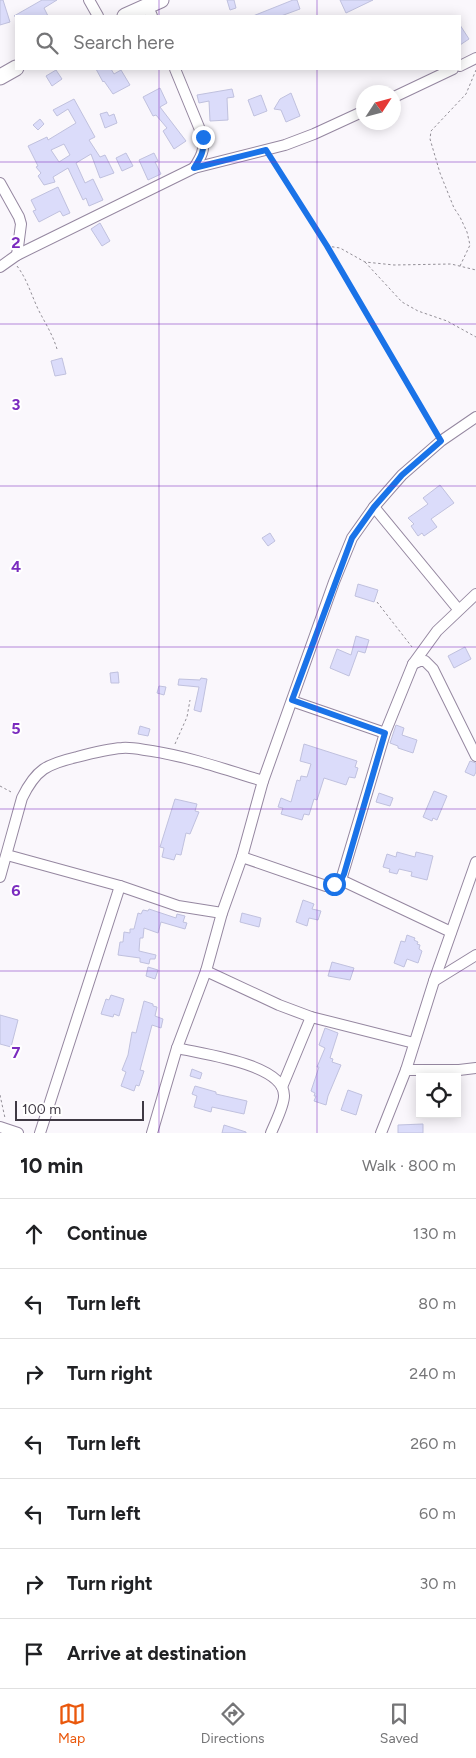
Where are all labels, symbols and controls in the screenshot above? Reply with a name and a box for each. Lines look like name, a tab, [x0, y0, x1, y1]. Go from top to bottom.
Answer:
search box	[15, 15, 461, 70]
icon: search	[33, 29, 61, 57]
text: Search here	[73, 31, 175, 54]
north arrow	[356, 85, 401, 130]
route end	[192, 126, 215, 149]
text: 2	[11, 233, 21, 252]
text: 3	[12, 395, 21, 414]
text: 4	[11, 557, 21, 576]
text: 5	[11, 719, 21, 738]
route start	[323, 873, 346, 896]
text: 6	[11, 881, 21, 900]
text: 7	[12, 1043, 21, 1062]
map controls	[416, 1073, 461, 1118]
button: locate	[416, 1073, 461, 1118]
scale bar	[15, 1098, 144, 1121]
text: 100 m	[22, 1101, 61, 1118]
text: 10 min	[20, 1153, 83, 1178]
text: Walk · 800 m	[362, 1156, 456, 1175]
icon: ahead	[20, 1220, 48, 1248]
text: Continue	[67, 1222, 147, 1245]
text: 130 m	[413, 1224, 456, 1243]
icon: left	[20, 1290, 48, 1318]
text: Turn left	[67, 1292, 141, 1315]
text: 80 m	[418, 1294, 456, 1313]
icon: right	[20, 1360, 48, 1388]
text: Turn right	[67, 1362, 153, 1385]
text: 240 m	[409, 1364, 456, 1383]
icon: left	[20, 1430, 48, 1458]
text: Turn left	[67, 1432, 141, 1455]
text: 260 m	[410, 1434, 456, 1453]
icon: left	[20, 1500, 48, 1528]
text: Turn left	[67, 1502, 141, 1525]
text: 60 m	[419, 1504, 456, 1523]
icon: right	[20, 1570, 48, 1598]
text: Turn right	[67, 1572, 153, 1595]
text: 30 m	[419, 1574, 456, 1593]
icon: arrive	[20, 1640, 48, 1668]
text: Arrive at destination	[67, 1642, 246, 1665]
tab: Map	[58, 1700, 86, 1747]
tab: Directions	[201, 1700, 265, 1747]
tab: Saved	[380, 1700, 418, 1747]

